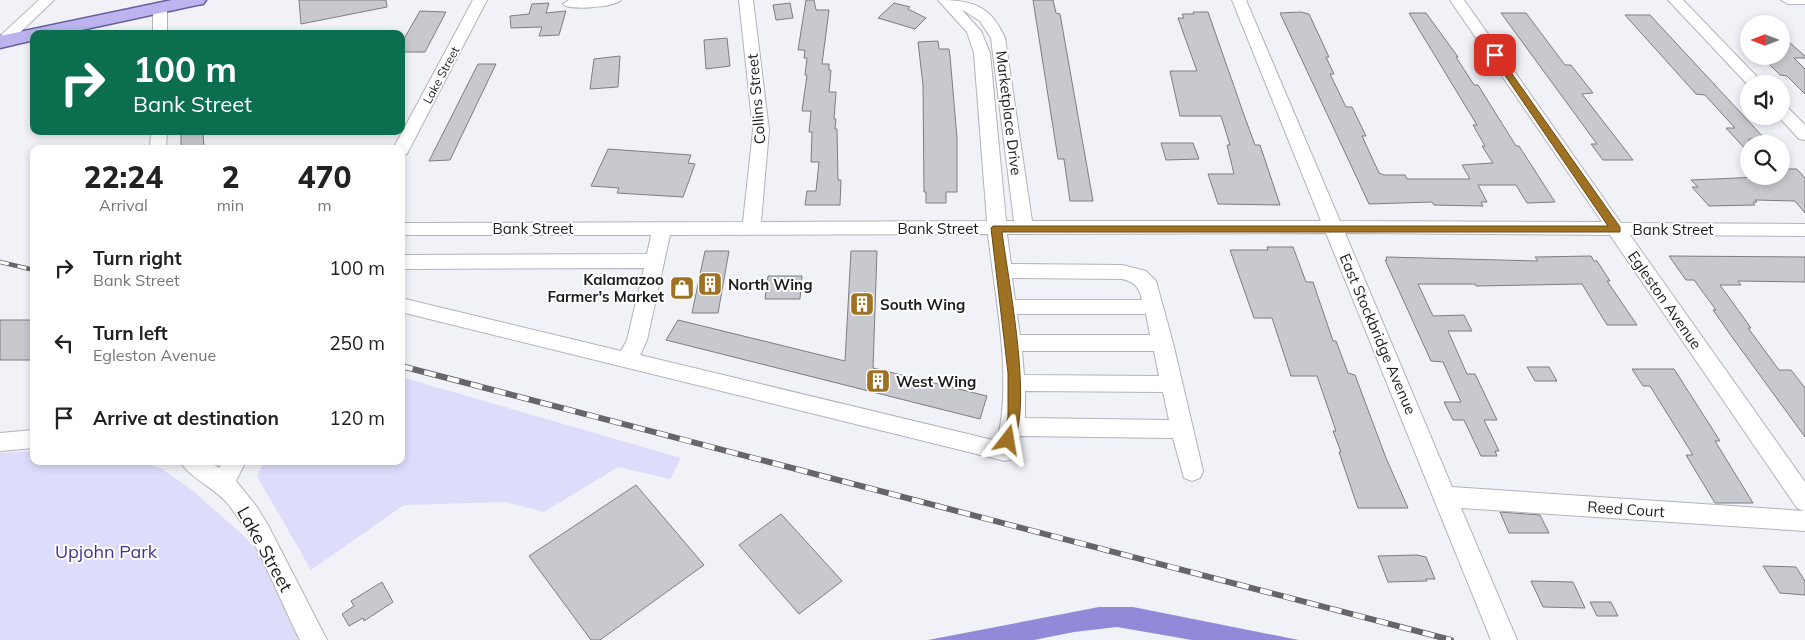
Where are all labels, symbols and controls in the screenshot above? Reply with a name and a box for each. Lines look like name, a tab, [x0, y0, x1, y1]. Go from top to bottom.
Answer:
north arrow	[1740, 15, 1790, 65]
map controls	[1740, 15, 1790, 185]
pin	[1474, 34, 1516, 76]
icon: arrive	[1481, 41, 1509, 69]
street label: Lake Street	[420, 44, 462, 106]
text: 100 m	[133, 47, 237, 91]
icon: right	[50, 50, 115, 115]
street label: Marketplace Drive	[992, 50, 1026, 176]
street label: Collins Street	[743, 53, 769, 145]
button: sound	[1740, 75, 1790, 125]
text: Bank Street	[133, 90, 252, 118]
button: search	[1740, 135, 1790, 185]
text: 22:24	[83, 158, 163, 196]
text: 2	[221, 158, 239, 196]
text: 470	[298, 158, 352, 196]
text: Arrival	[99, 195, 148, 215]
text: min	[217, 195, 244, 215]
text: m	[317, 195, 332, 215]
street label: Bank Street	[492, 219, 574, 238]
street label: Bank Street	[897, 219, 979, 238]
street label: Bank Street	[1632, 220, 1714, 239]
text: Turn right	[93, 246, 182, 270]
street label: Egleston Avenue	[1624, 247, 1706, 353]
street label: East Stockbridge Avenue	[1335, 251, 1421, 417]
icon: right	[50, 254, 78, 282]
text: 100 m	[329, 256, 385, 280]
text: Bank Street	[93, 270, 180, 290]
place label: Kalamazoo Farmer's Market	[547, 270, 664, 306]
building icon: North Wing	[697, 271, 723, 297]
shop icon: Kalamazoo Farmer's Market	[669, 275, 695, 301]
place label: North Wing	[728, 275, 812, 294]
building icon: South Wing	[849, 291, 875, 317]
place label: South Wing	[880, 295, 965, 314]
text: Turn left	[93, 321, 168, 345]
icon: left	[50, 329, 78, 357]
text: 250 m	[329, 331, 385, 355]
text: Egleston Avenue	[93, 345, 216, 365]
building icon: West Wing	[865, 368, 891, 394]
place label: West Wing	[896, 372, 976, 391]
icon: arrive	[50, 404, 78, 432]
text: Arrive at destination	[93, 406, 279, 430]
text: 120 m	[329, 406, 385, 430]
position arrow	[981, 413, 1033, 465]
street label: Reed Court	[1587, 497, 1665, 521]
street label: Lake Street	[232, 502, 298, 596]
park label: Upjohn Park	[55, 540, 158, 563]

